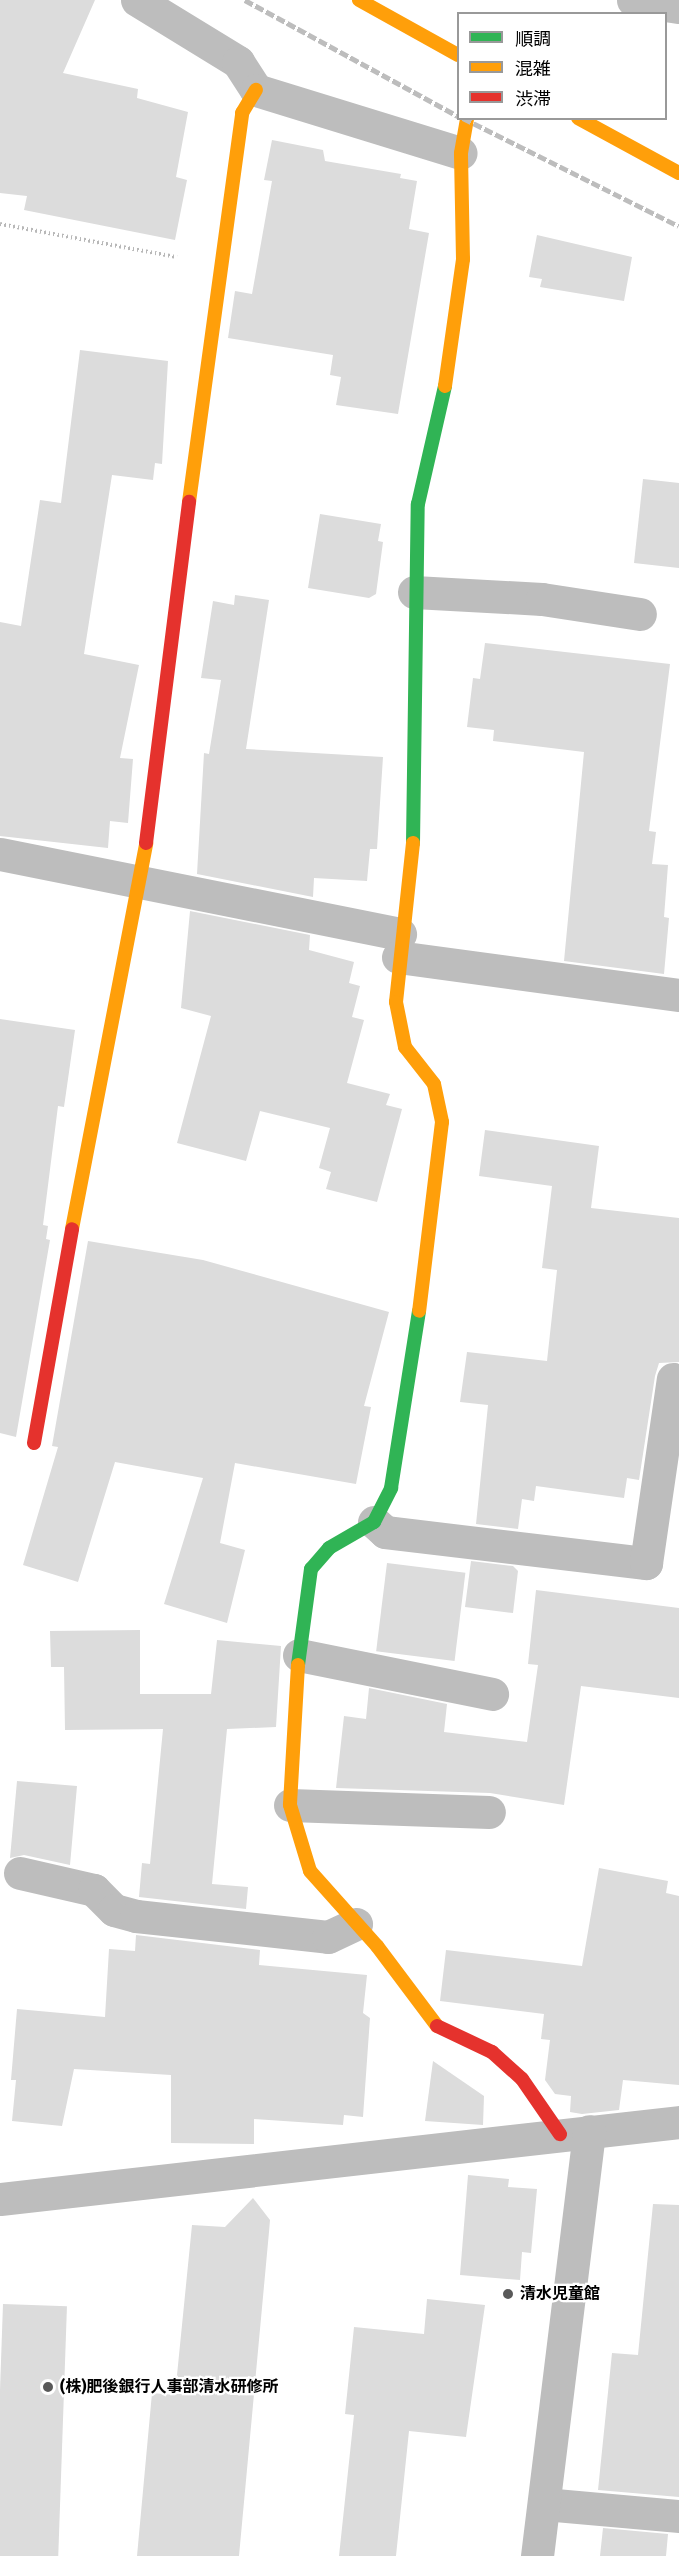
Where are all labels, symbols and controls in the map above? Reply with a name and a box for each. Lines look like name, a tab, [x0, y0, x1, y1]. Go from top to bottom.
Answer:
legend	[457, 12, 667, 120]
text: 順調	[515, 28, 551, 50]
text: 混雑	[515, 58, 551, 80]
text: 渋滞	[515, 88, 551, 110]
place label: 清水児童館	[520, 2284, 600, 2304]
marker: 清水児童館	[501, 2287, 515, 2301]
place label: (株)肥後銀行人事部清水研修所	[60, 2377, 278, 2397]
marker: (株)肥後銀行人事部清水研修所	[41, 2380, 55, 2394]

